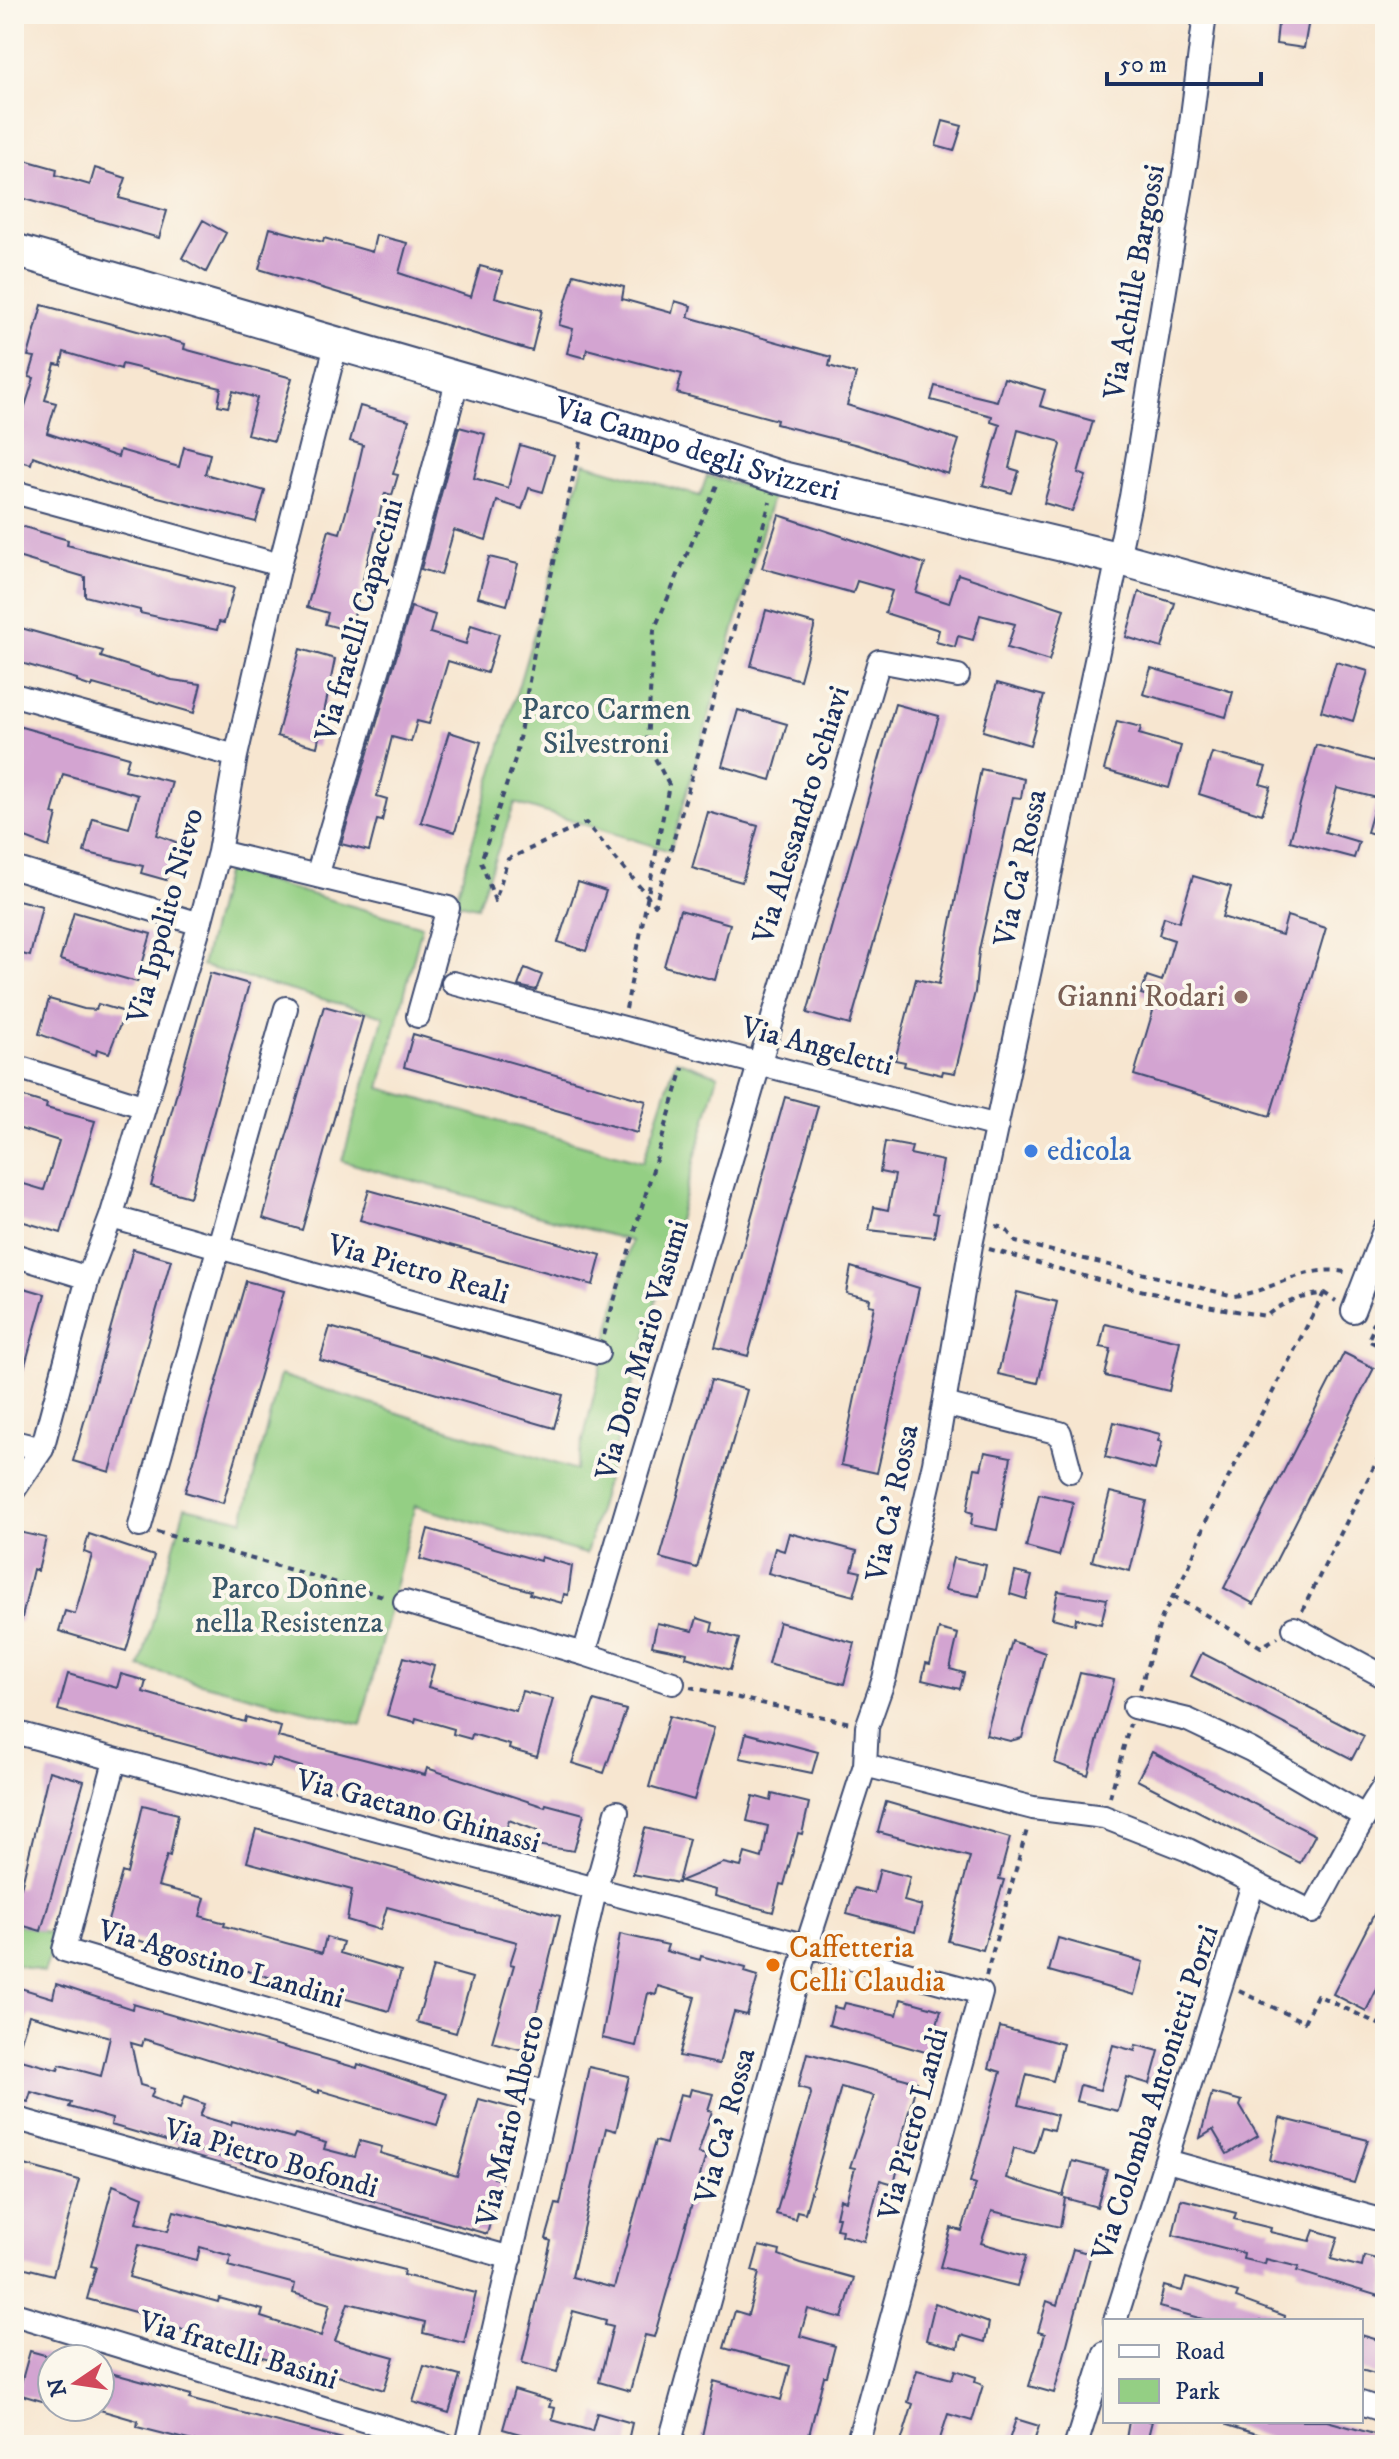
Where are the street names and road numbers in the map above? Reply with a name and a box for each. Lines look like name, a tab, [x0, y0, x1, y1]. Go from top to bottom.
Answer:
street label: Via Achille Bargossi	[1096, 162, 1174, 403]
street label: Via Campo degli Svizzeri	[550, 389, 843, 510]
street label: Via fratelli Capaccini	[307, 494, 412, 747]
street label: Via Alessandro Schiavi	[745, 682, 859, 949]
street label: Via Ca' Rossa	[986, 786, 1056, 951]
street label: Via Ippolito Nievo	[119, 804, 213, 1029]
street label: Via Angeletti	[736, 1009, 897, 1085]
street label: Via Don Mario Vasumi	[588, 1215, 698, 1486]
street label: Via Pietro Reali	[322, 1226, 513, 1314]
street label: Via Ca' Rossa	[858, 1421, 928, 1586]
street label: Via Gaetano Ghinassi	[291, 1761, 544, 1862]
street label: Via Agostino Landini	[93, 1912, 348, 2018]
street label: Via Colomba Antonietti Porzi	[1084, 1921, 1228, 2266]
street label: Via Mario Alberto	[468, 2012, 553, 2231]
street label: Via Pietro Landi	[870, 2024, 957, 2225]
street label: Via Ca' Rossa	[687, 2044, 765, 2209]
street label: Via Pietro Bofondi	[159, 2111, 382, 2207]
street label: Via fratelli Basini	[133, 2303, 342, 2399]

